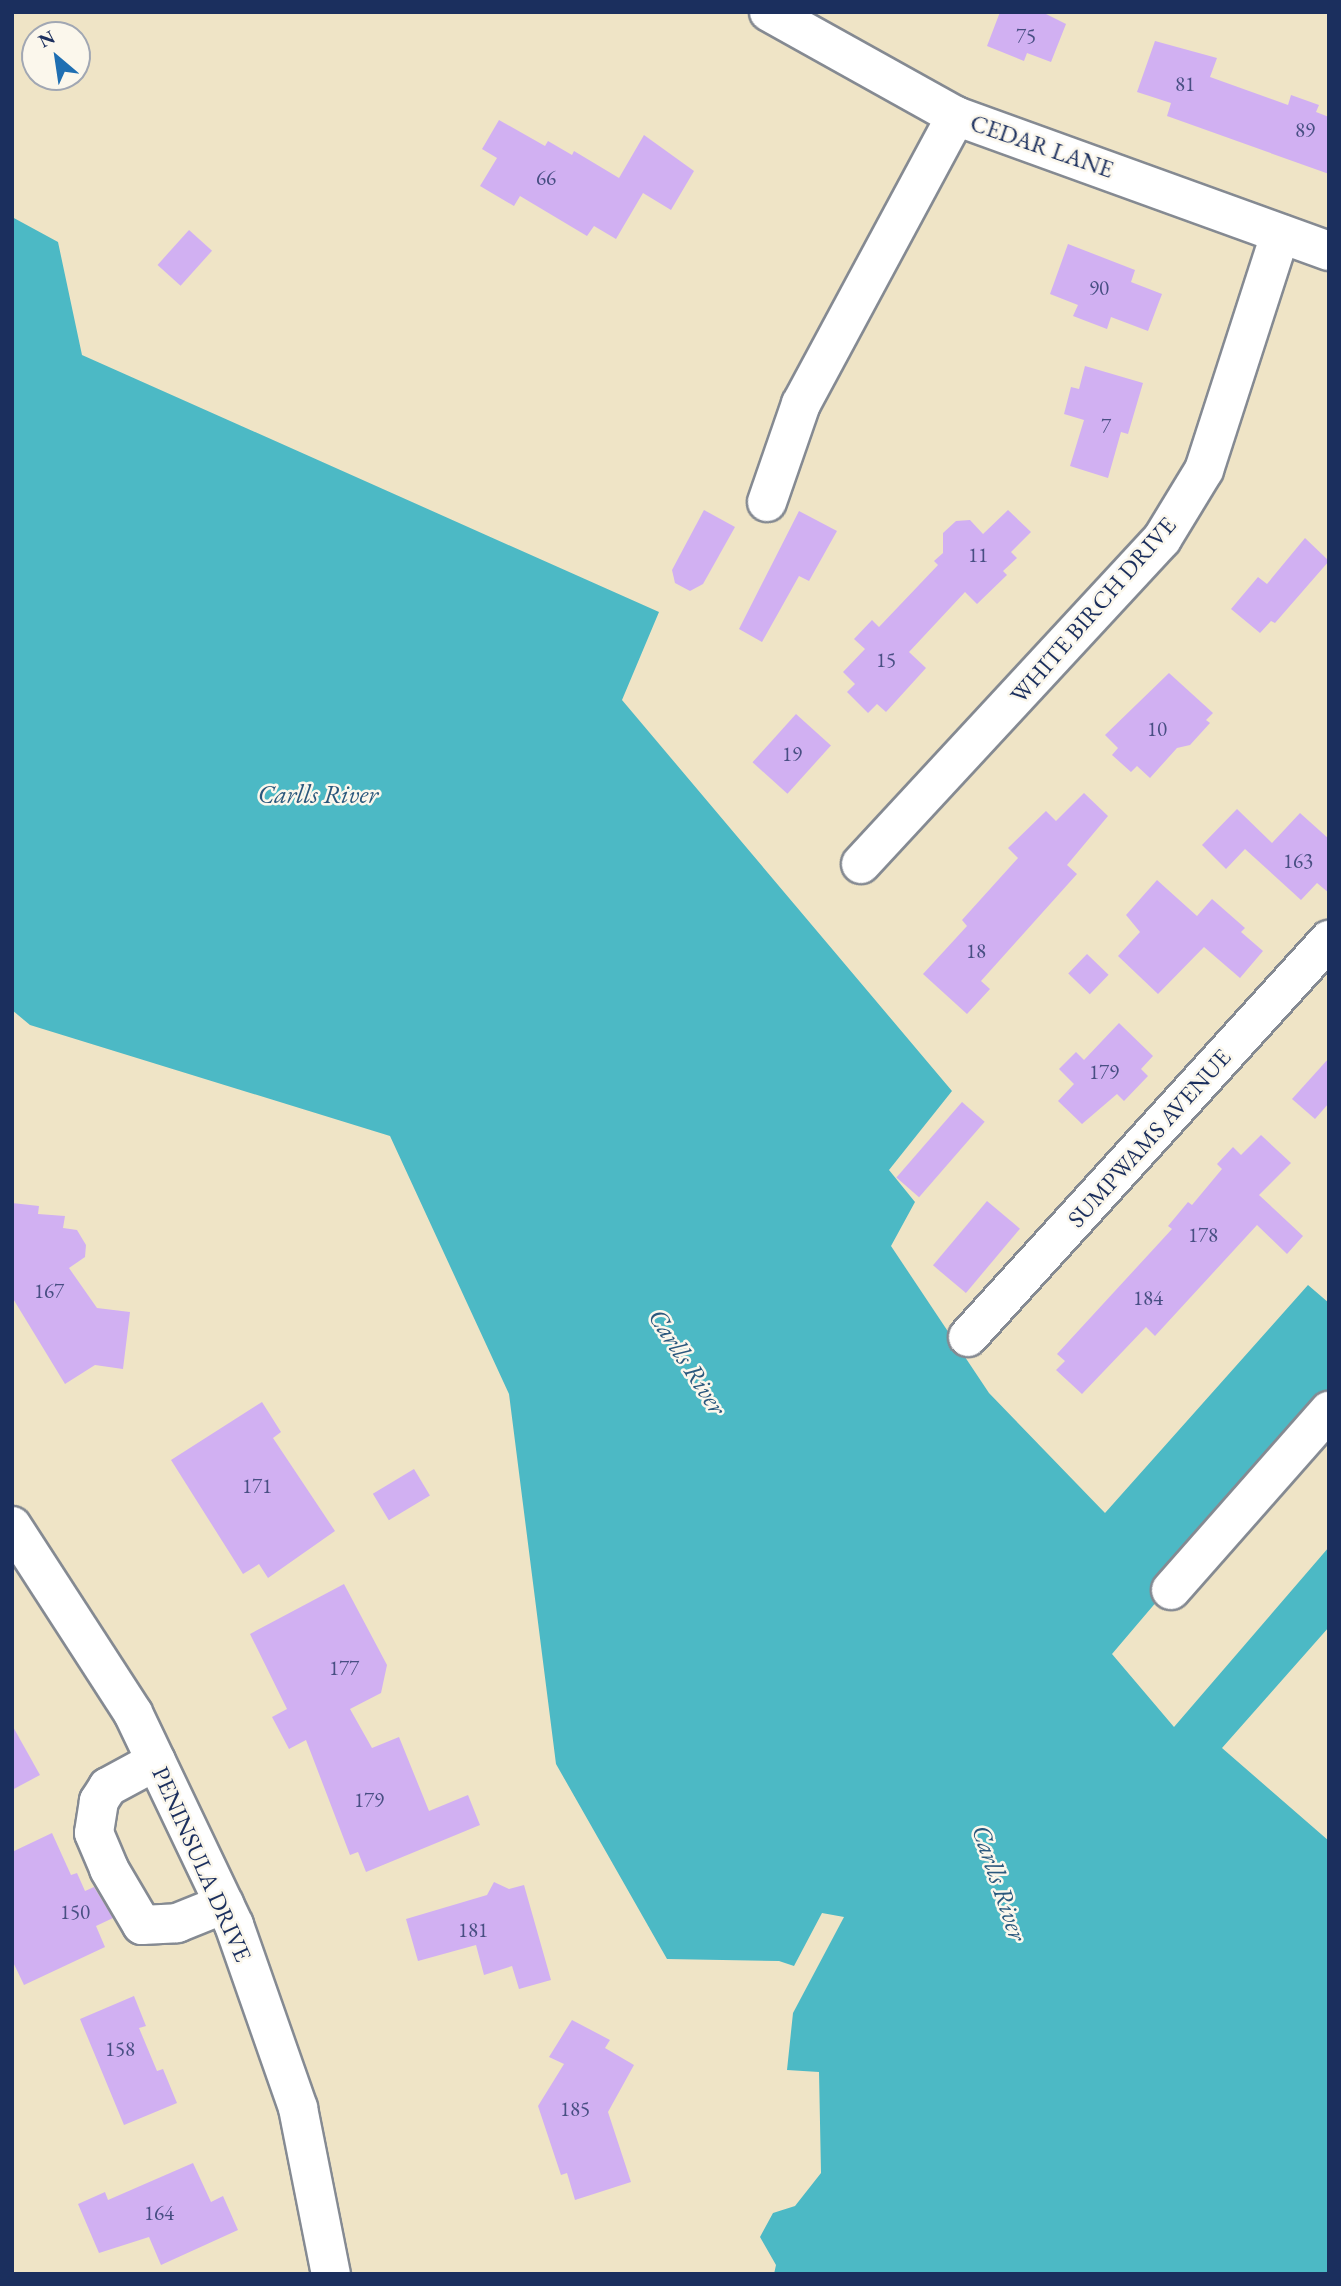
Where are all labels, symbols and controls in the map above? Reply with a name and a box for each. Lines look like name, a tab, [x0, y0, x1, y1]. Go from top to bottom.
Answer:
north arrow	[21, 21, 91, 91]
house number: 75	[1016, 23, 1036, 49]
text: N	[34, 24, 59, 54]
house number: 81	[1175, 71, 1195, 97]
street label: CEDAR LANE	[967, 108, 1117, 184]
house number: 89	[1295, 117, 1315, 143]
house number: 66	[536, 165, 556, 191]
house number: 90	[1089, 275, 1109, 301]
house number: 7	[1101, 413, 1111, 439]
street label: WHITE BIRCH DRIVE	[1004, 511, 1182, 709]
house number: 11	[968, 542, 988, 568]
house number: 15	[876, 647, 896, 673]
house number: 10	[1147, 716, 1167, 742]
house number: 19	[782, 741, 802, 767]
water label: Carlls River	[258, 779, 378, 811]
house number: 163	[1283, 848, 1313, 874]
house number: 18	[966, 938, 986, 964]
street label: SUMPWAMS AVENUE	[1061, 1043, 1237, 1233]
house number: 179	[1089, 1059, 1119, 1085]
house number: 178	[1188, 1222, 1218, 1248]
house number: 167	[34, 1278, 64, 1304]
house number: 184	[1133, 1285, 1163, 1311]
water label: Carlls River	[641, 1303, 733, 1421]
house number: 171	[242, 1473, 272, 1499]
house number: 177	[329, 1655, 359, 1681]
street label: PENINSULA DRIVE	[146, 1762, 258, 1966]
house number: 179	[354, 1787, 384, 1813]
water label: Carlls River	[965, 1821, 1033, 1945]
house number: 150	[60, 1899, 90, 1925]
house number: 181	[458, 1917, 488, 1943]
house number: 158	[105, 2036, 135, 2062]
house number: 185	[560, 2096, 590, 2122]
house number: 164	[144, 2200, 174, 2226]

